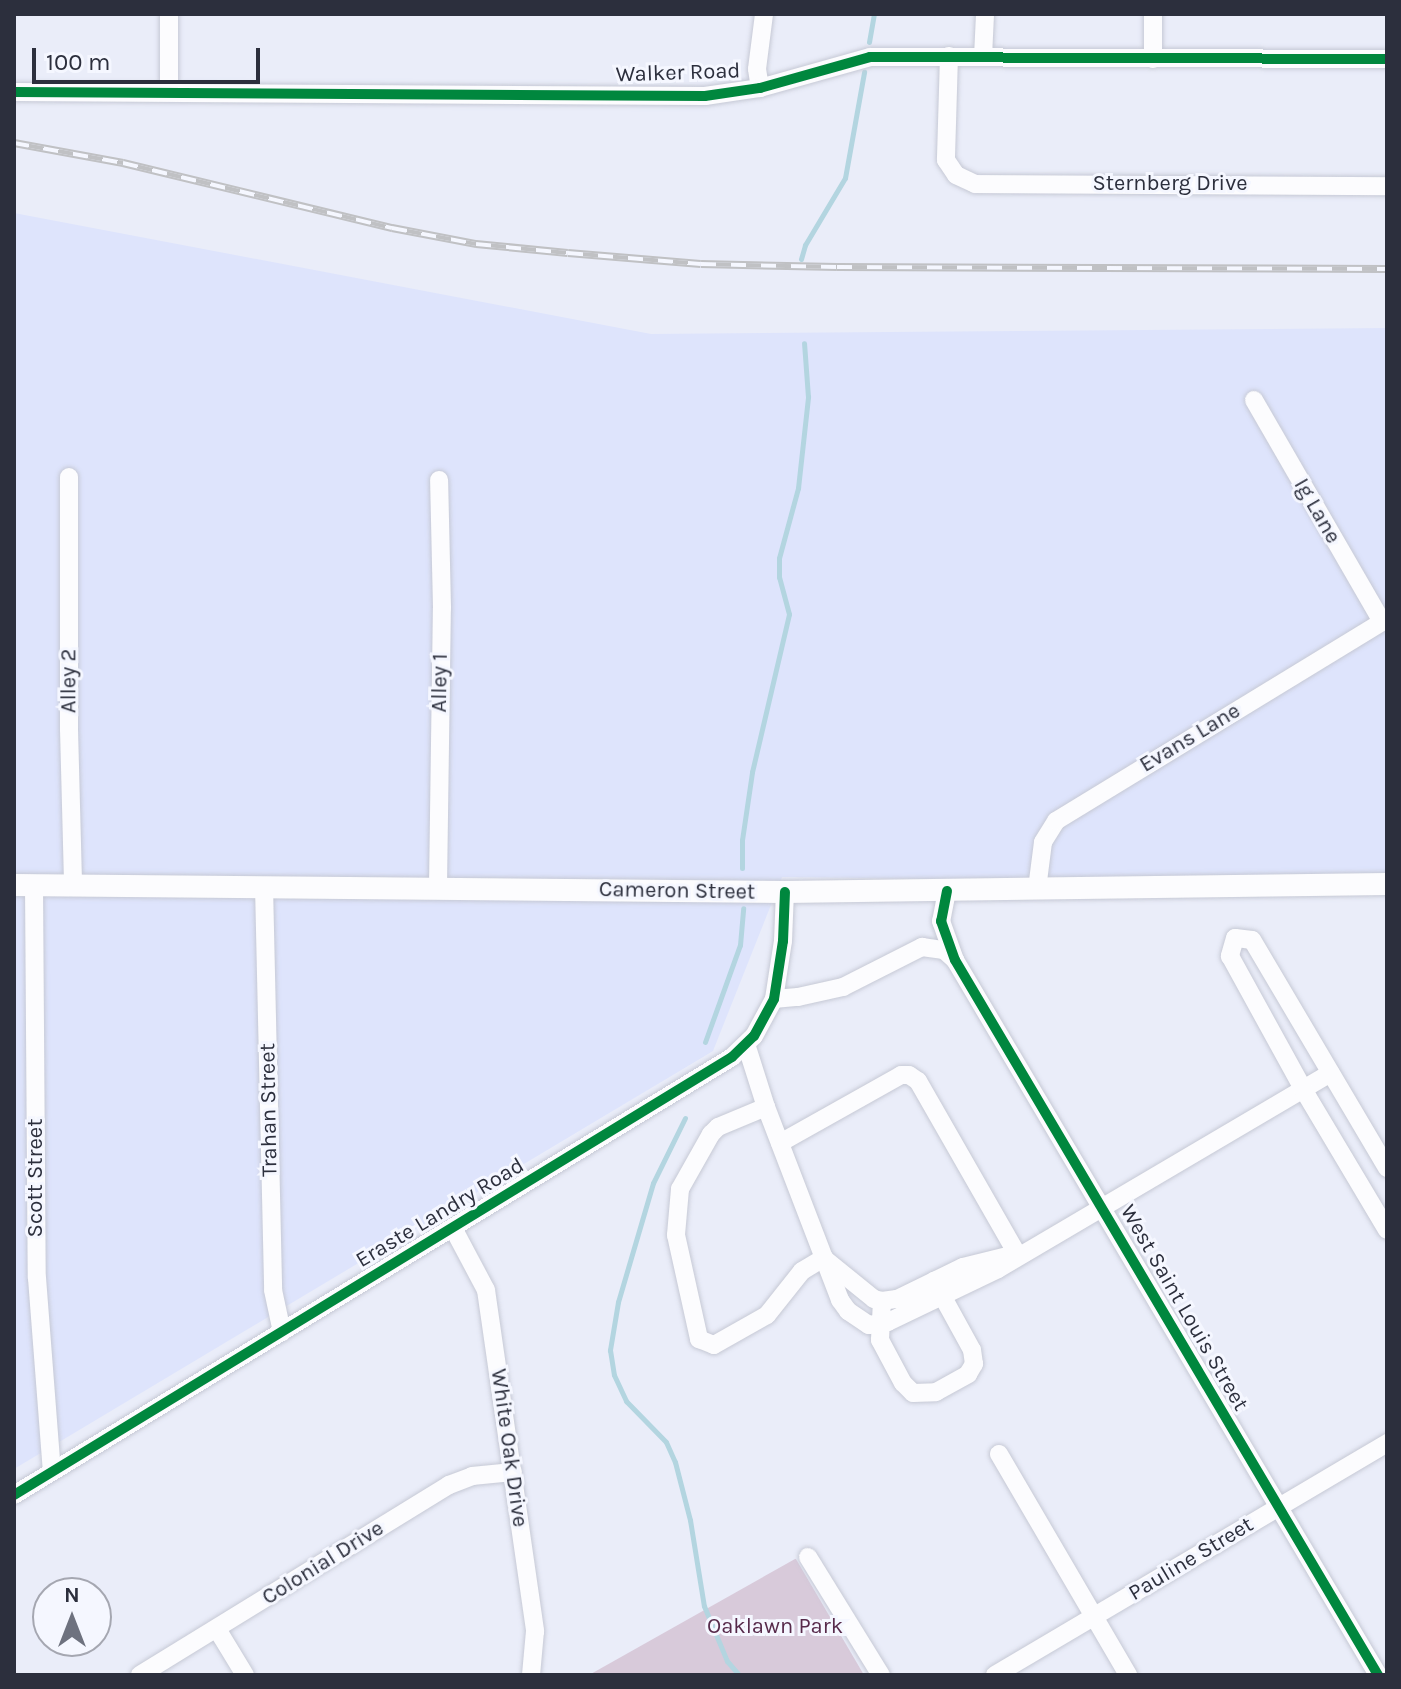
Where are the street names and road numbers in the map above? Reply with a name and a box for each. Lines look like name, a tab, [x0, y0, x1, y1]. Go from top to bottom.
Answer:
street label: Walker Road	[615, 58, 741, 88]
street label: Sternberg Drive	[1092, 171, 1248, 197]
street label: Ig Lane	[1288, 474, 1346, 548]
street label: Alley 2	[56, 649, 82, 713]
street label: Alley 1	[426, 653, 454, 713]
street label: Evans Lane	[1135, 698, 1245, 778]
street label: Cameron Street	[599, 876, 755, 906]
street label: Trahan Street	[255, 1043, 283, 1177]
street label: Scott Street	[23, 1119, 49, 1237]
street label: Eraste Landry Road	[351, 1152, 529, 1274]
street label: West Saint Louis Street	[1114, 1200, 1254, 1416]
street label: White Oak Drive	[485, 1367, 533, 1529]
street label: Pauline Street	[1124, 1512, 1258, 1606]
street label: Colonial Drive	[257, 1515, 389, 1611]

